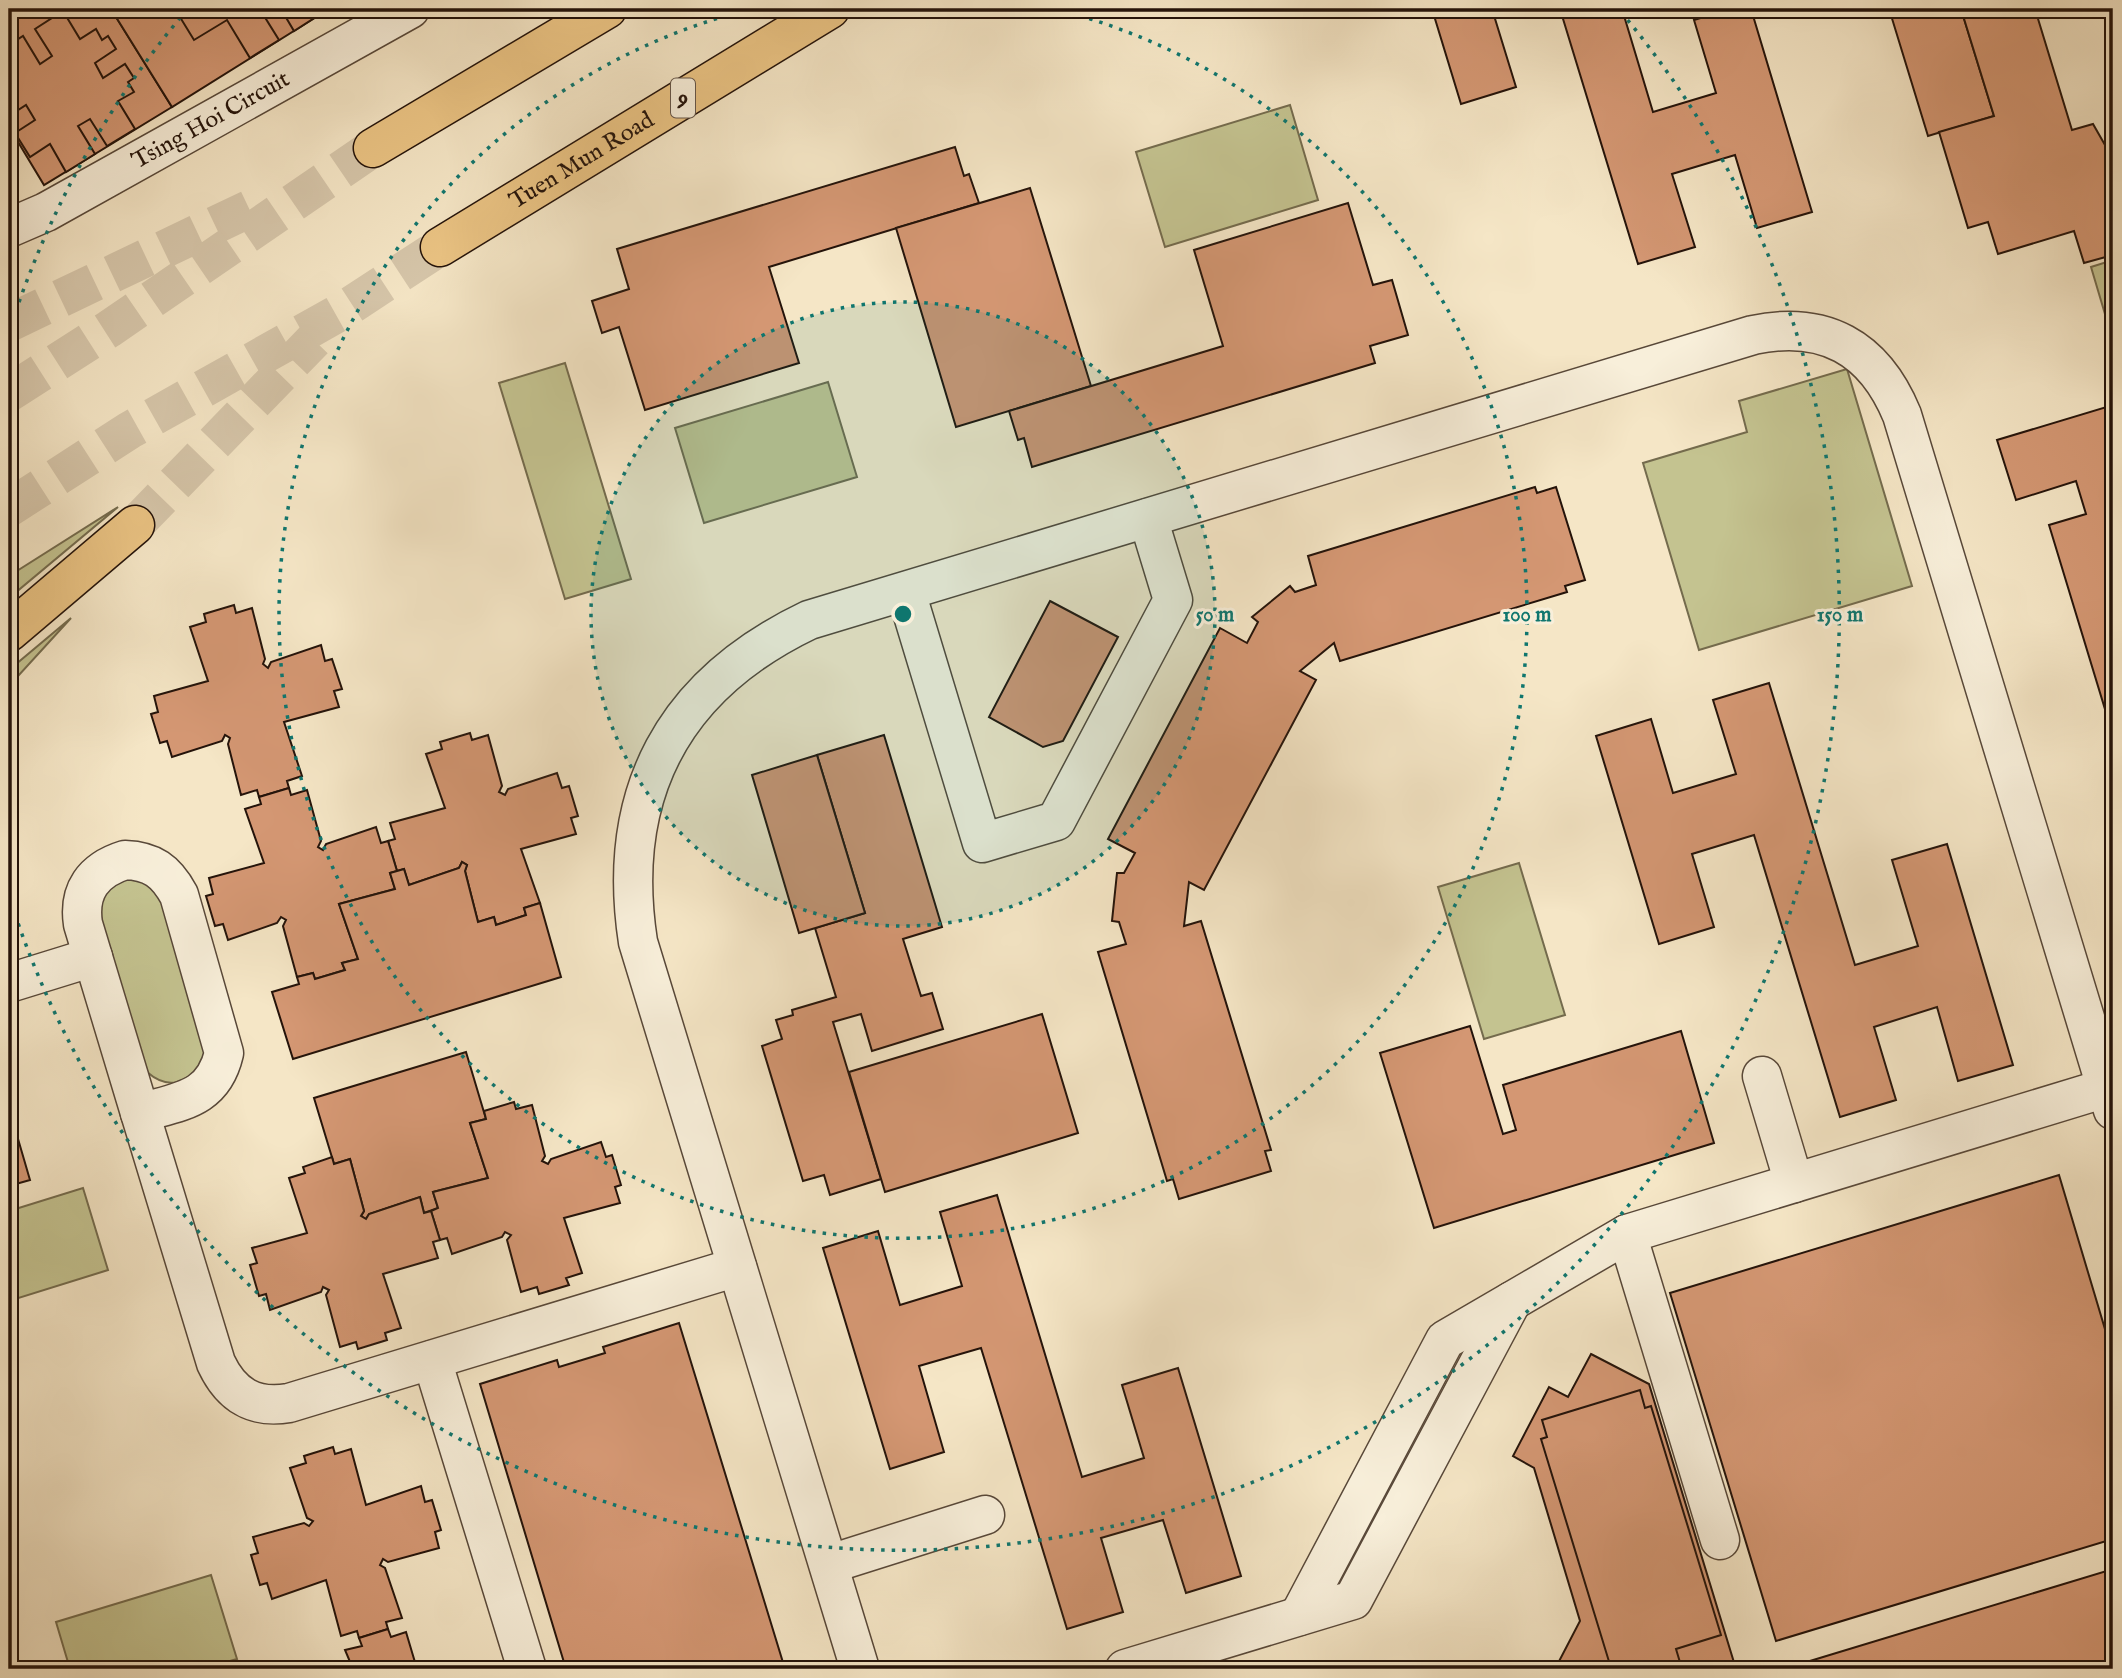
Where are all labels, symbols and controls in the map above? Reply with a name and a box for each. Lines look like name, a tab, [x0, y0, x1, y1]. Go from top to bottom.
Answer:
street label: Tsing Hoi Circuit	[126, 64, 295, 176]
road number: 9	[671, 78, 695, 118]
street label: Tuen Mun Road	[504, 104, 660, 216]
centre of rings	[891, 602, 915, 626]
text: 50 m	[1196, 602, 1235, 629]
text: 100 m	[1502, 602, 1552, 629]
text: 150 m	[1817, 602, 1864, 629]

